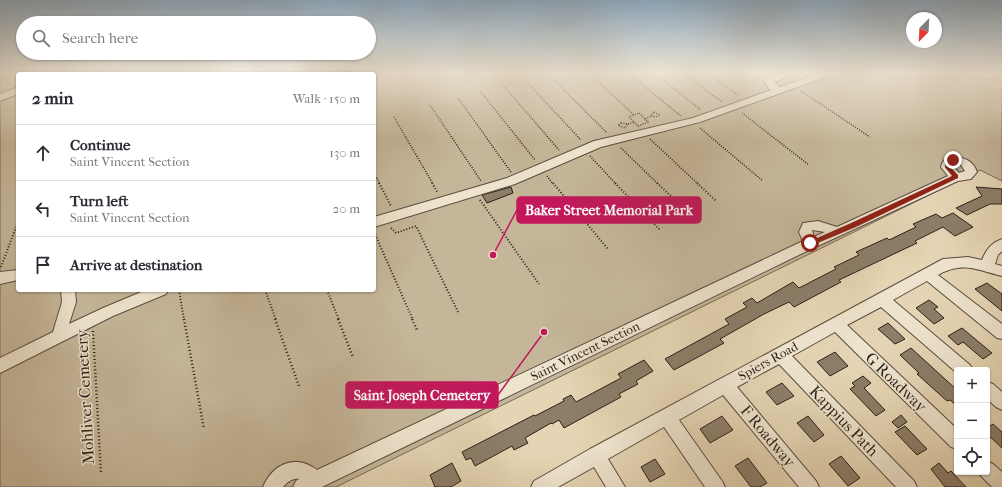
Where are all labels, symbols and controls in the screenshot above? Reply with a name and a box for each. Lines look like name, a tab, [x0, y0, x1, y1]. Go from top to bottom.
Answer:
north arrow	[906, 12, 942, 48]
search box	[16, 16, 376, 60]
icon: search	[30, 27, 52, 49]
text: Search here	[62, 29, 138, 47]
text: 2 min	[32, 88, 73, 108]
text: Walk · 150 m	[293, 91, 360, 106]
text: Continue	[70, 136, 130, 154]
icon: ahead	[32, 142, 54, 164]
text: 130 m	[329, 145, 360, 160]
route end	[944, 151, 962, 169]
text: Saint Vincent Section	[70, 154, 190, 169]
text: Turn left	[70, 192, 128, 210]
callout: Baker Street Memorial Park	[517, 197, 701, 223]
icon: left	[32, 198, 54, 220]
text: 20 m	[333, 201, 360, 216]
text: Baker Street Memorial Park	[525, 202, 694, 219]
text: Saint Vincent Section	[70, 210, 190, 225]
route start	[801, 234, 819, 252]
icon: arrive	[32, 254, 54, 276]
text: Arrive at destination	[70, 256, 202, 274]
street label: Saint Vincent Section	[528, 318, 642, 384]
street label: Mohliver Cemetery	[72, 329, 98, 465]
street label: Spiers Road	[736, 338, 801, 384]
street label: G Roadway	[861, 348, 931, 416]
map controls	[954, 367, 990, 475]
button: +	[954, 367, 990, 403]
callout: Saint Joseph Cemetery	[346, 382, 498, 408]
street label: Kappius Path	[806, 382, 882, 460]
text: Saint Joseph Cemetery	[354, 387, 492, 404]
street label: F Roadway	[737, 401, 800, 471]
button: −	[954, 403, 990, 439]
button: locate	[954, 439, 990, 475]

